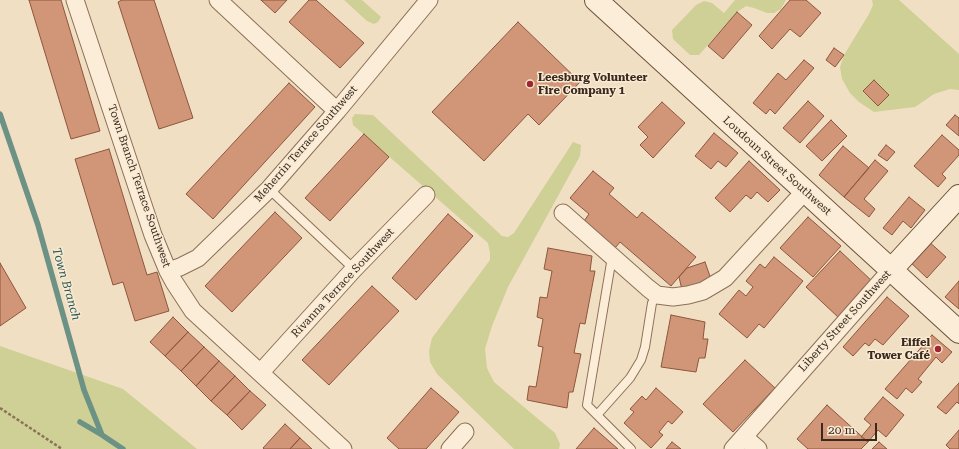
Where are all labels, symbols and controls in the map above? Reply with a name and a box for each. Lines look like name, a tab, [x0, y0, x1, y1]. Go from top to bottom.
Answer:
place label: Leesburg Volunteer Fire Company 1	[538, 71, 648, 97]
marker: Leesburg Volunteer Fire Company 1	[525, 79, 535, 89]
street label: Meherrin Terrace Southwest	[252, 83, 360, 205]
street label: Town Branch Terrace Southwest	[105, 103, 173, 269]
street label: Loudoun Street Southwest	[720, 114, 834, 218]
street label: Rivanna Terrace Southwest	[289, 226, 397, 340]
water label: Town Branch	[49, 246, 83, 322]
street label: Liberty Street Southwest	[796, 268, 894, 374]
place label: Eiffel Tower Café	[867, 336, 930, 362]
marker: Eiffel Tower Café	[933, 344, 943, 354]
scale bar	[823, 415, 879, 441]
text: 20 m	[828, 423, 855, 437]

